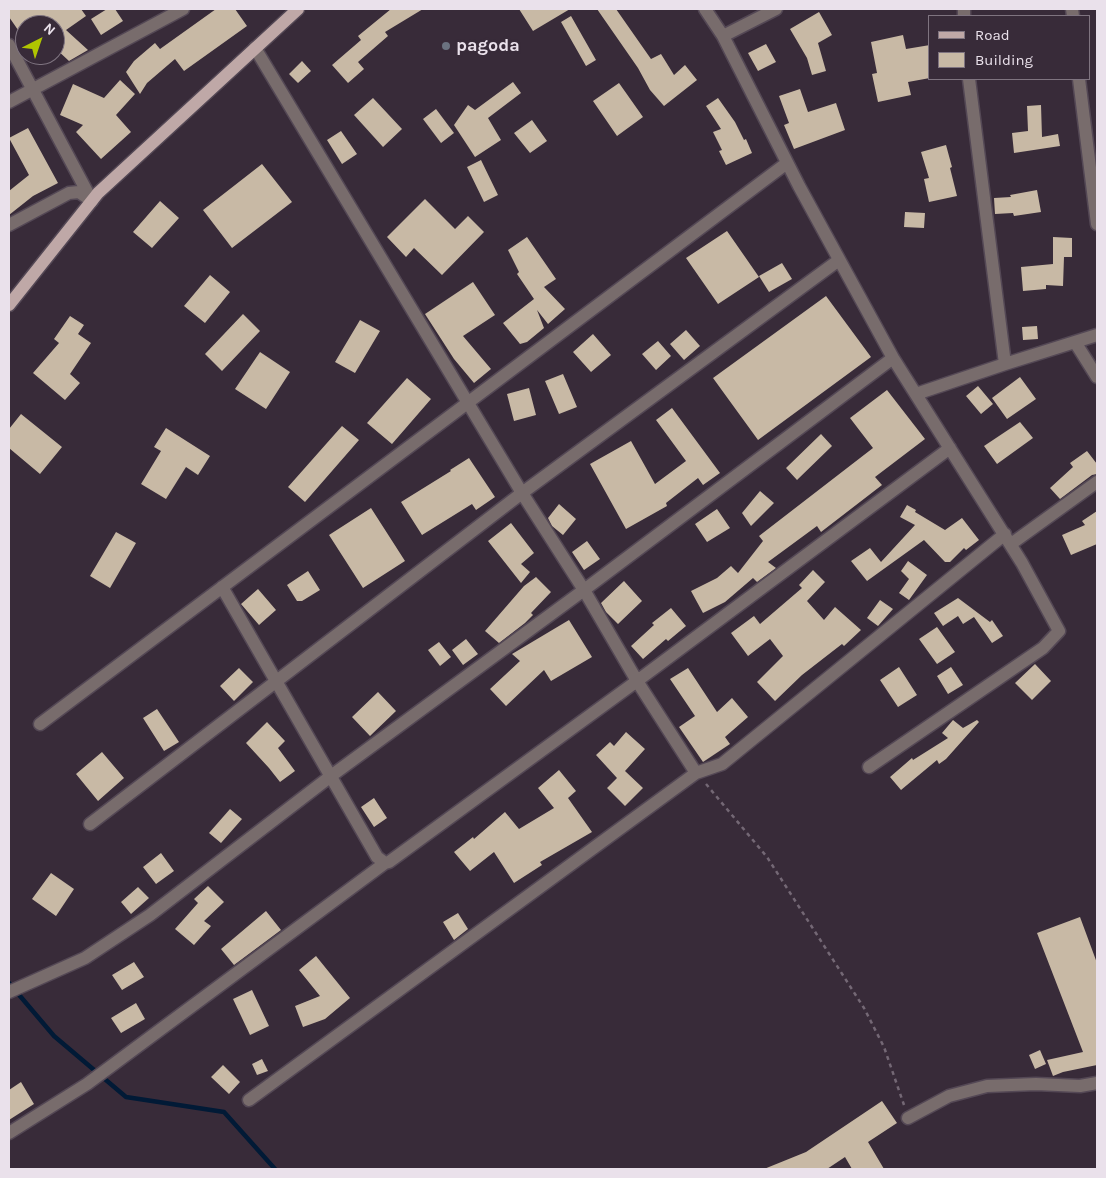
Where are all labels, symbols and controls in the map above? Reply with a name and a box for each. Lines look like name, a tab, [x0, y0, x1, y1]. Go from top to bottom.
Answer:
north arrow	[15, 15, 65, 65]
legend	[928, 15, 1091, 80]
text: N	[40, 19, 59, 39]
text: Road	[975, 26, 1010, 44]
place label: pagoda	[456, 35, 520, 57]
marker: pagoda	[440, 40, 452, 52]
text: Building	[975, 51, 1033, 69]

